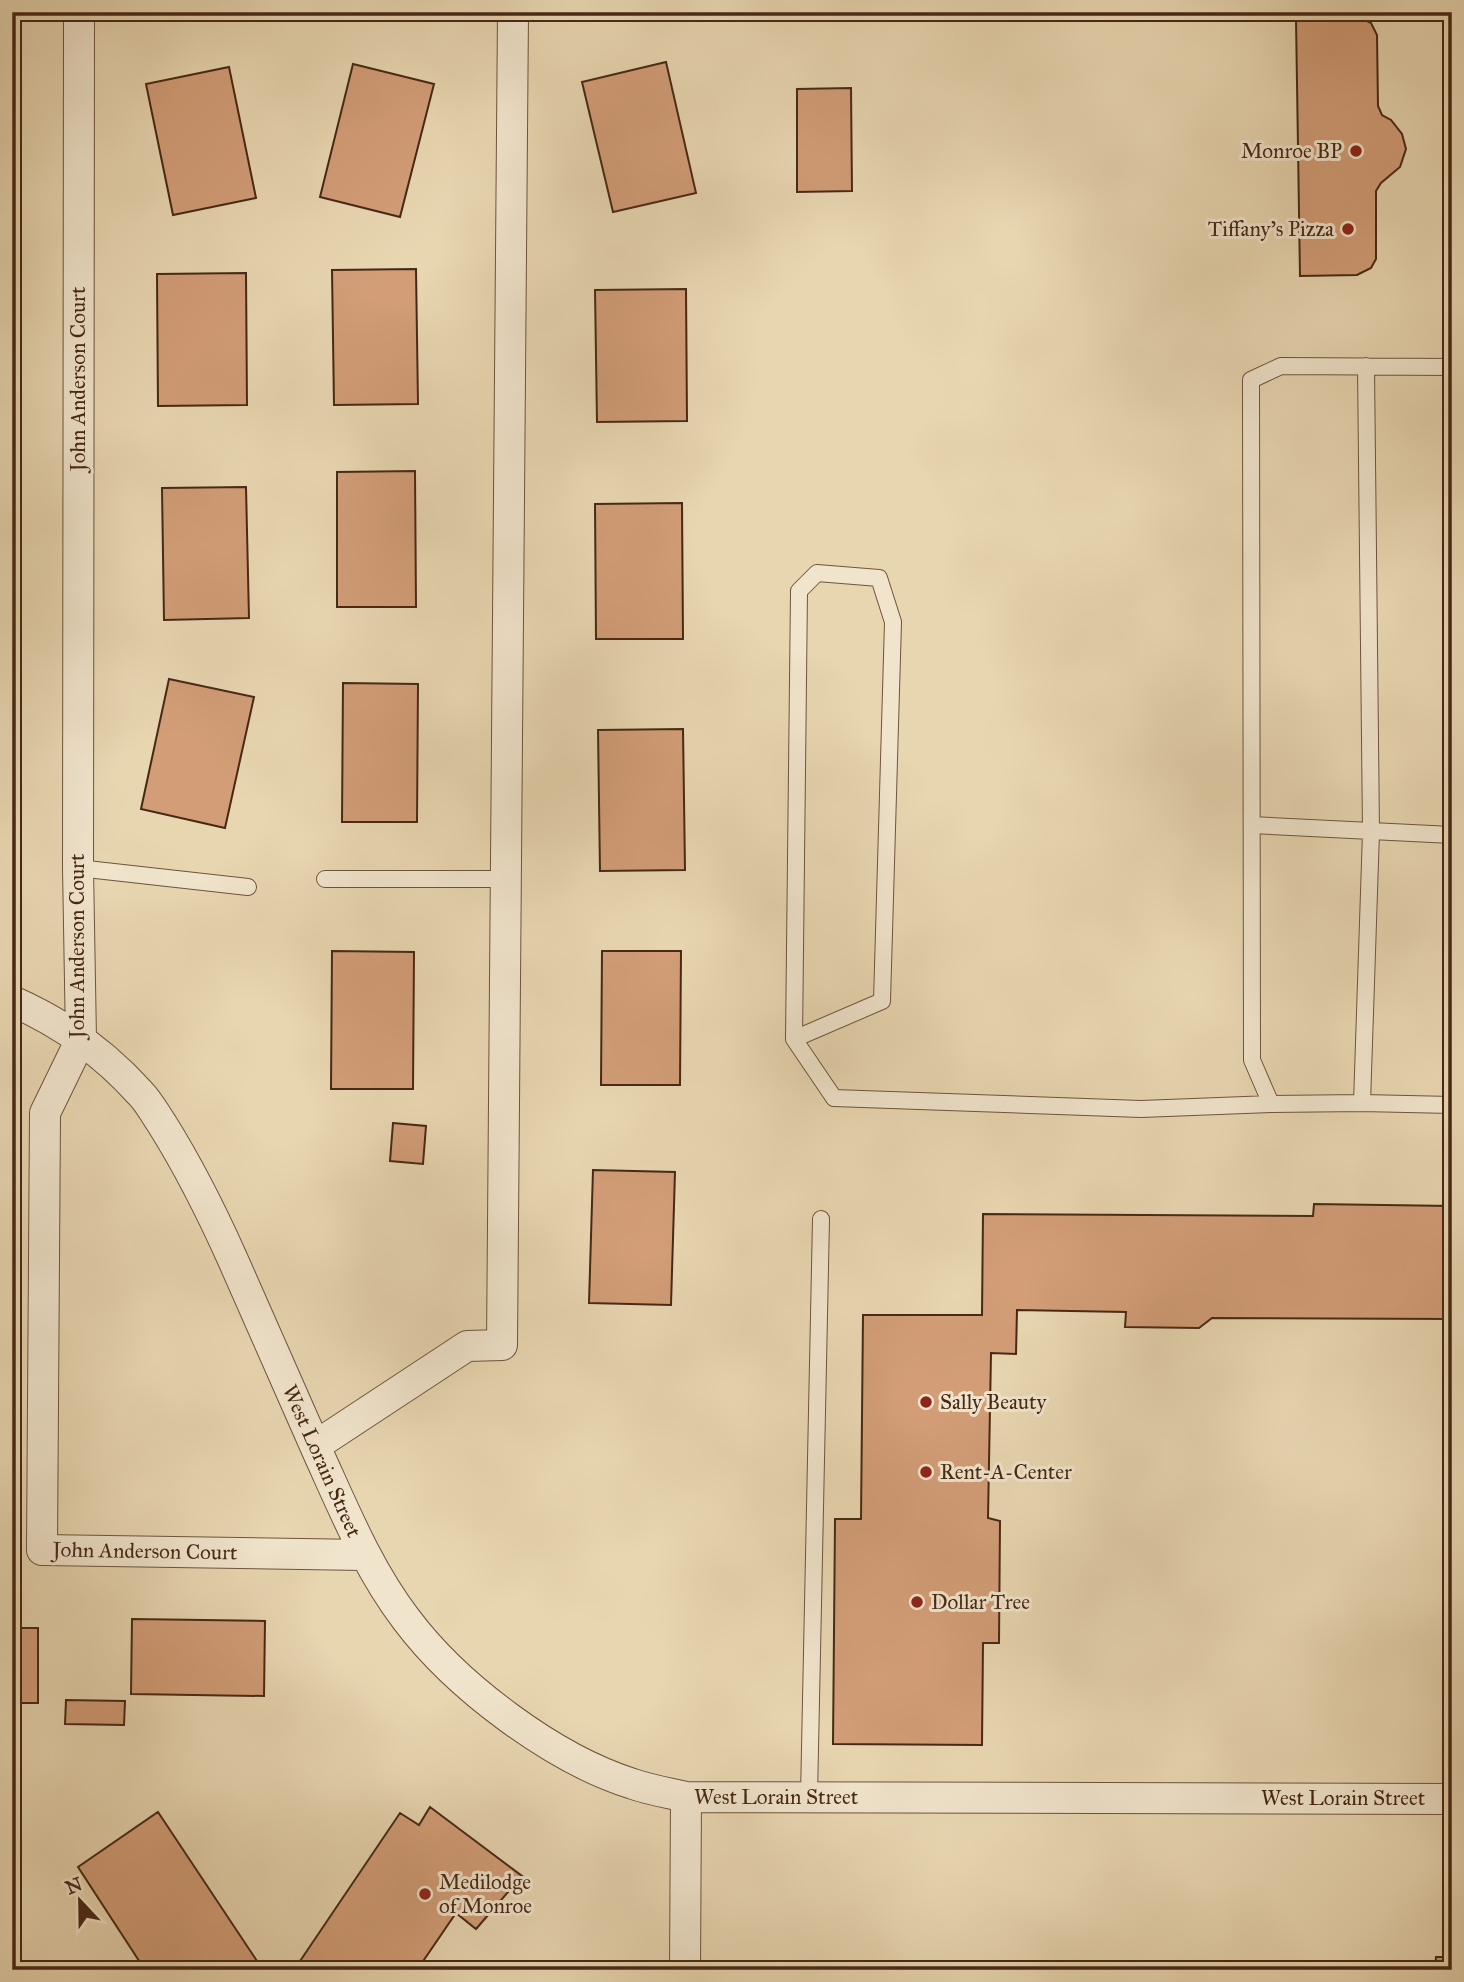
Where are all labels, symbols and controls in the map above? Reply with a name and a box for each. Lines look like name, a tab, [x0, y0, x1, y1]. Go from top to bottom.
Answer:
place label: Monroe BP	[1241, 138, 1342, 164]
marker: Monroe BP	[1348, 143, 1364, 159]
place label: Tiffany's Pizza	[1208, 216, 1334, 242]
marker: Tiffany's Pizza	[1340, 221, 1356, 237]
street label: John Anderson Court	[65, 286, 91, 473]
street label: John Anderson Court	[64, 853, 90, 1040]
street label: West Lorain Street	[277, 1381, 367, 1542]
place label: Sally Beauty	[940, 1389, 1047, 1415]
marker: Sally Beauty	[918, 1394, 934, 1410]
place label: Rent-A-Center	[940, 1459, 1072, 1485]
marker: Rent-A-Center	[918, 1464, 934, 1480]
street label: John Anderson Court	[50, 1536, 238, 1566]
place label: Dollar Tree	[931, 1589, 1030, 1615]
marker: Dollar Tree	[909, 1594, 925, 1610]
street label: West Lorain Street	[694, 1784, 859, 1810]
street label: West Lorain Street	[1261, 1785, 1426, 1811]
north arrow	[46, 1867, 116, 1937]
place label: Medilodge of Monroe	[439, 1869, 532, 1919]
text: N	[62, 1872, 86, 1899]
marker: Medilodge of Monroe	[417, 1886, 433, 1902]

